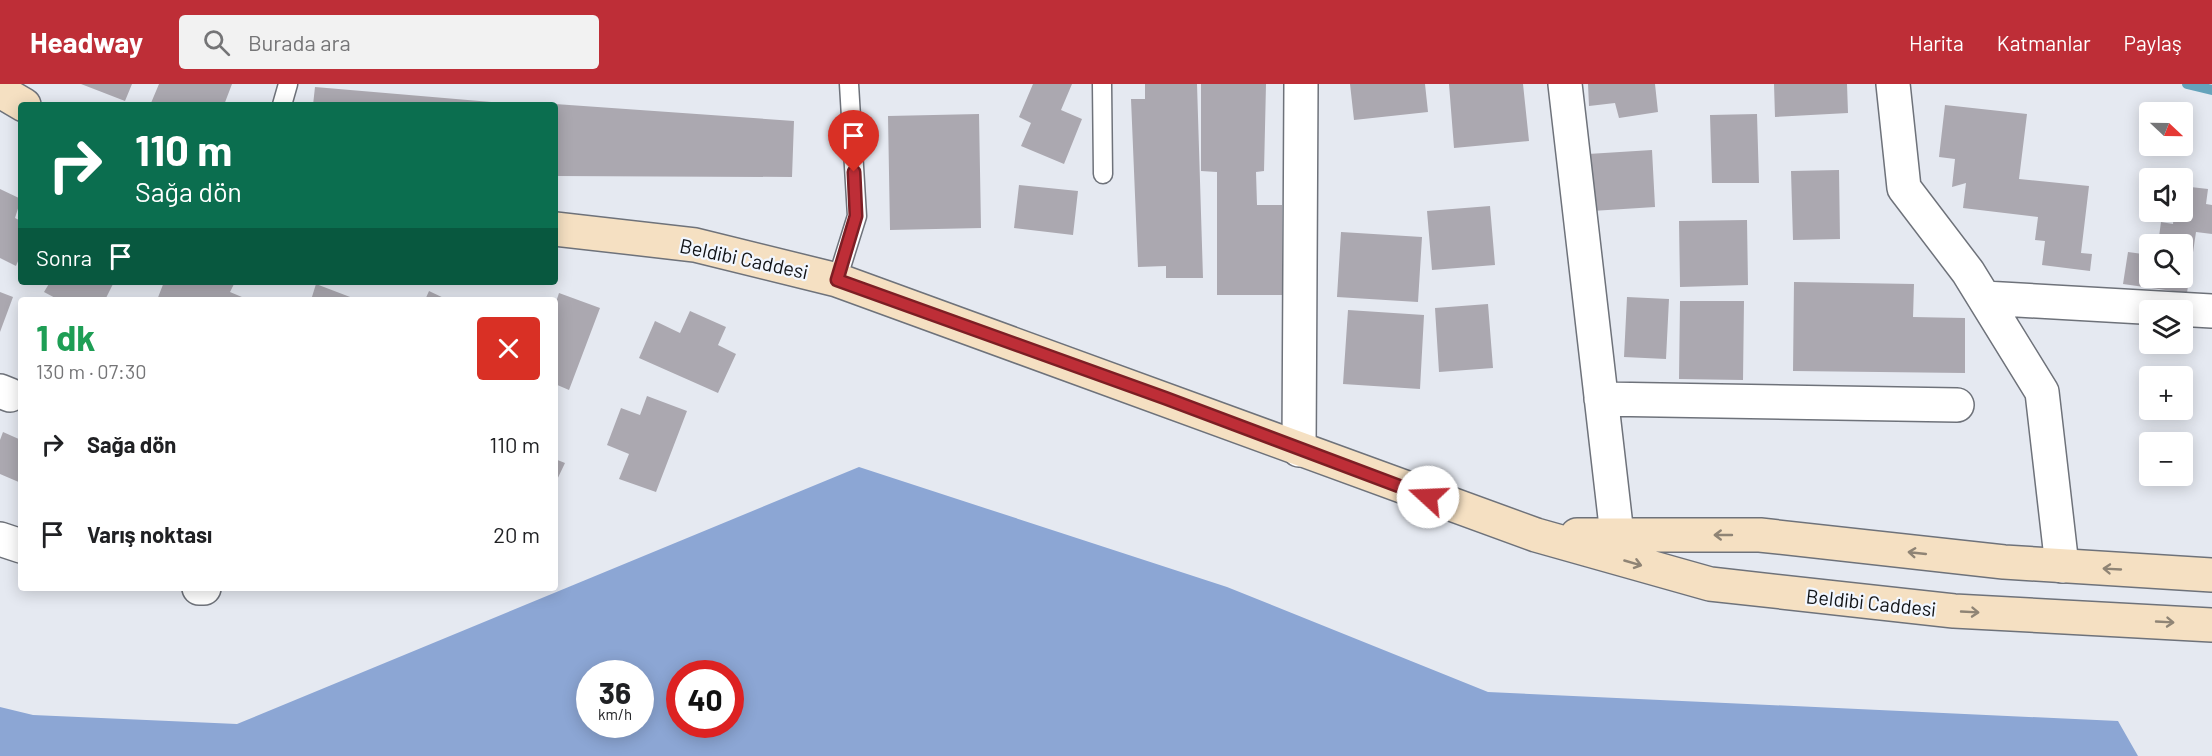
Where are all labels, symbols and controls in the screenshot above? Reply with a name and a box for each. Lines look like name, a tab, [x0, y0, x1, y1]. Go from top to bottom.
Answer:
search box	[179, 15, 599, 69]
text: Headway	[30, 25, 143, 59]
icon: search	[200, 26, 233, 59]
text: Burada ara	[248, 29, 351, 55]
text: Harita	[1909, 30, 1964, 55]
text: Katmanlar	[1997, 30, 2091, 55]
text: Paylaş	[2124, 30, 2182, 55]
north arrow	[2139, 102, 2193, 156]
map controls	[2139, 102, 2193, 486]
pin	[828, 110, 879, 172]
icon: arrive	[837, 119, 870, 152]
text: 110 m	[135, 124, 232, 174]
icon: right	[36, 126, 114, 204]
button: sound	[2139, 168, 2193, 222]
text: Sağa dön	[135, 175, 242, 207]
street label: Beldibi Caddesi	[678, 233, 810, 283]
button: search	[2139, 234, 2193, 288]
icon: arrive	[104, 240, 137, 273]
text: Sonra	[36, 244, 92, 270]
button: layers	[2139, 300, 2193, 354]
text: 1 dk	[36, 315, 96, 358]
button: close	[477, 317, 540, 380]
text: 130 m · 07:30	[36, 359, 146, 383]
button: +	[2139, 366, 2193, 420]
icon: right	[36, 428, 69, 461]
text: Sağa dön	[87, 431, 176, 457]
text: 110 m	[490, 431, 540, 457]
button: −	[2139, 432, 2193, 486]
position arrow	[1396, 465, 1460, 529]
icon: arrive	[36, 518, 69, 551]
text: Varış noktası	[87, 521, 212, 547]
text: 20 m	[493, 521, 540, 547]
one-way arrow	[1714, 529, 1734, 541]
one-way arrow	[1908, 547, 1928, 558]
one-way arrow	[1623, 557, 1642, 569]
one-way arrow	[2102, 563, 2122, 574]
street label: Beldibi Caddesi	[1805, 583, 1937, 621]
one-way arrow	[1960, 607, 1980, 618]
one-way arrow	[2154, 617, 2174, 628]
speed limit sign: 40	[666, 660, 744, 738]
text: 36	[599, 674, 631, 710]
text: km/h	[598, 705, 632, 723]

